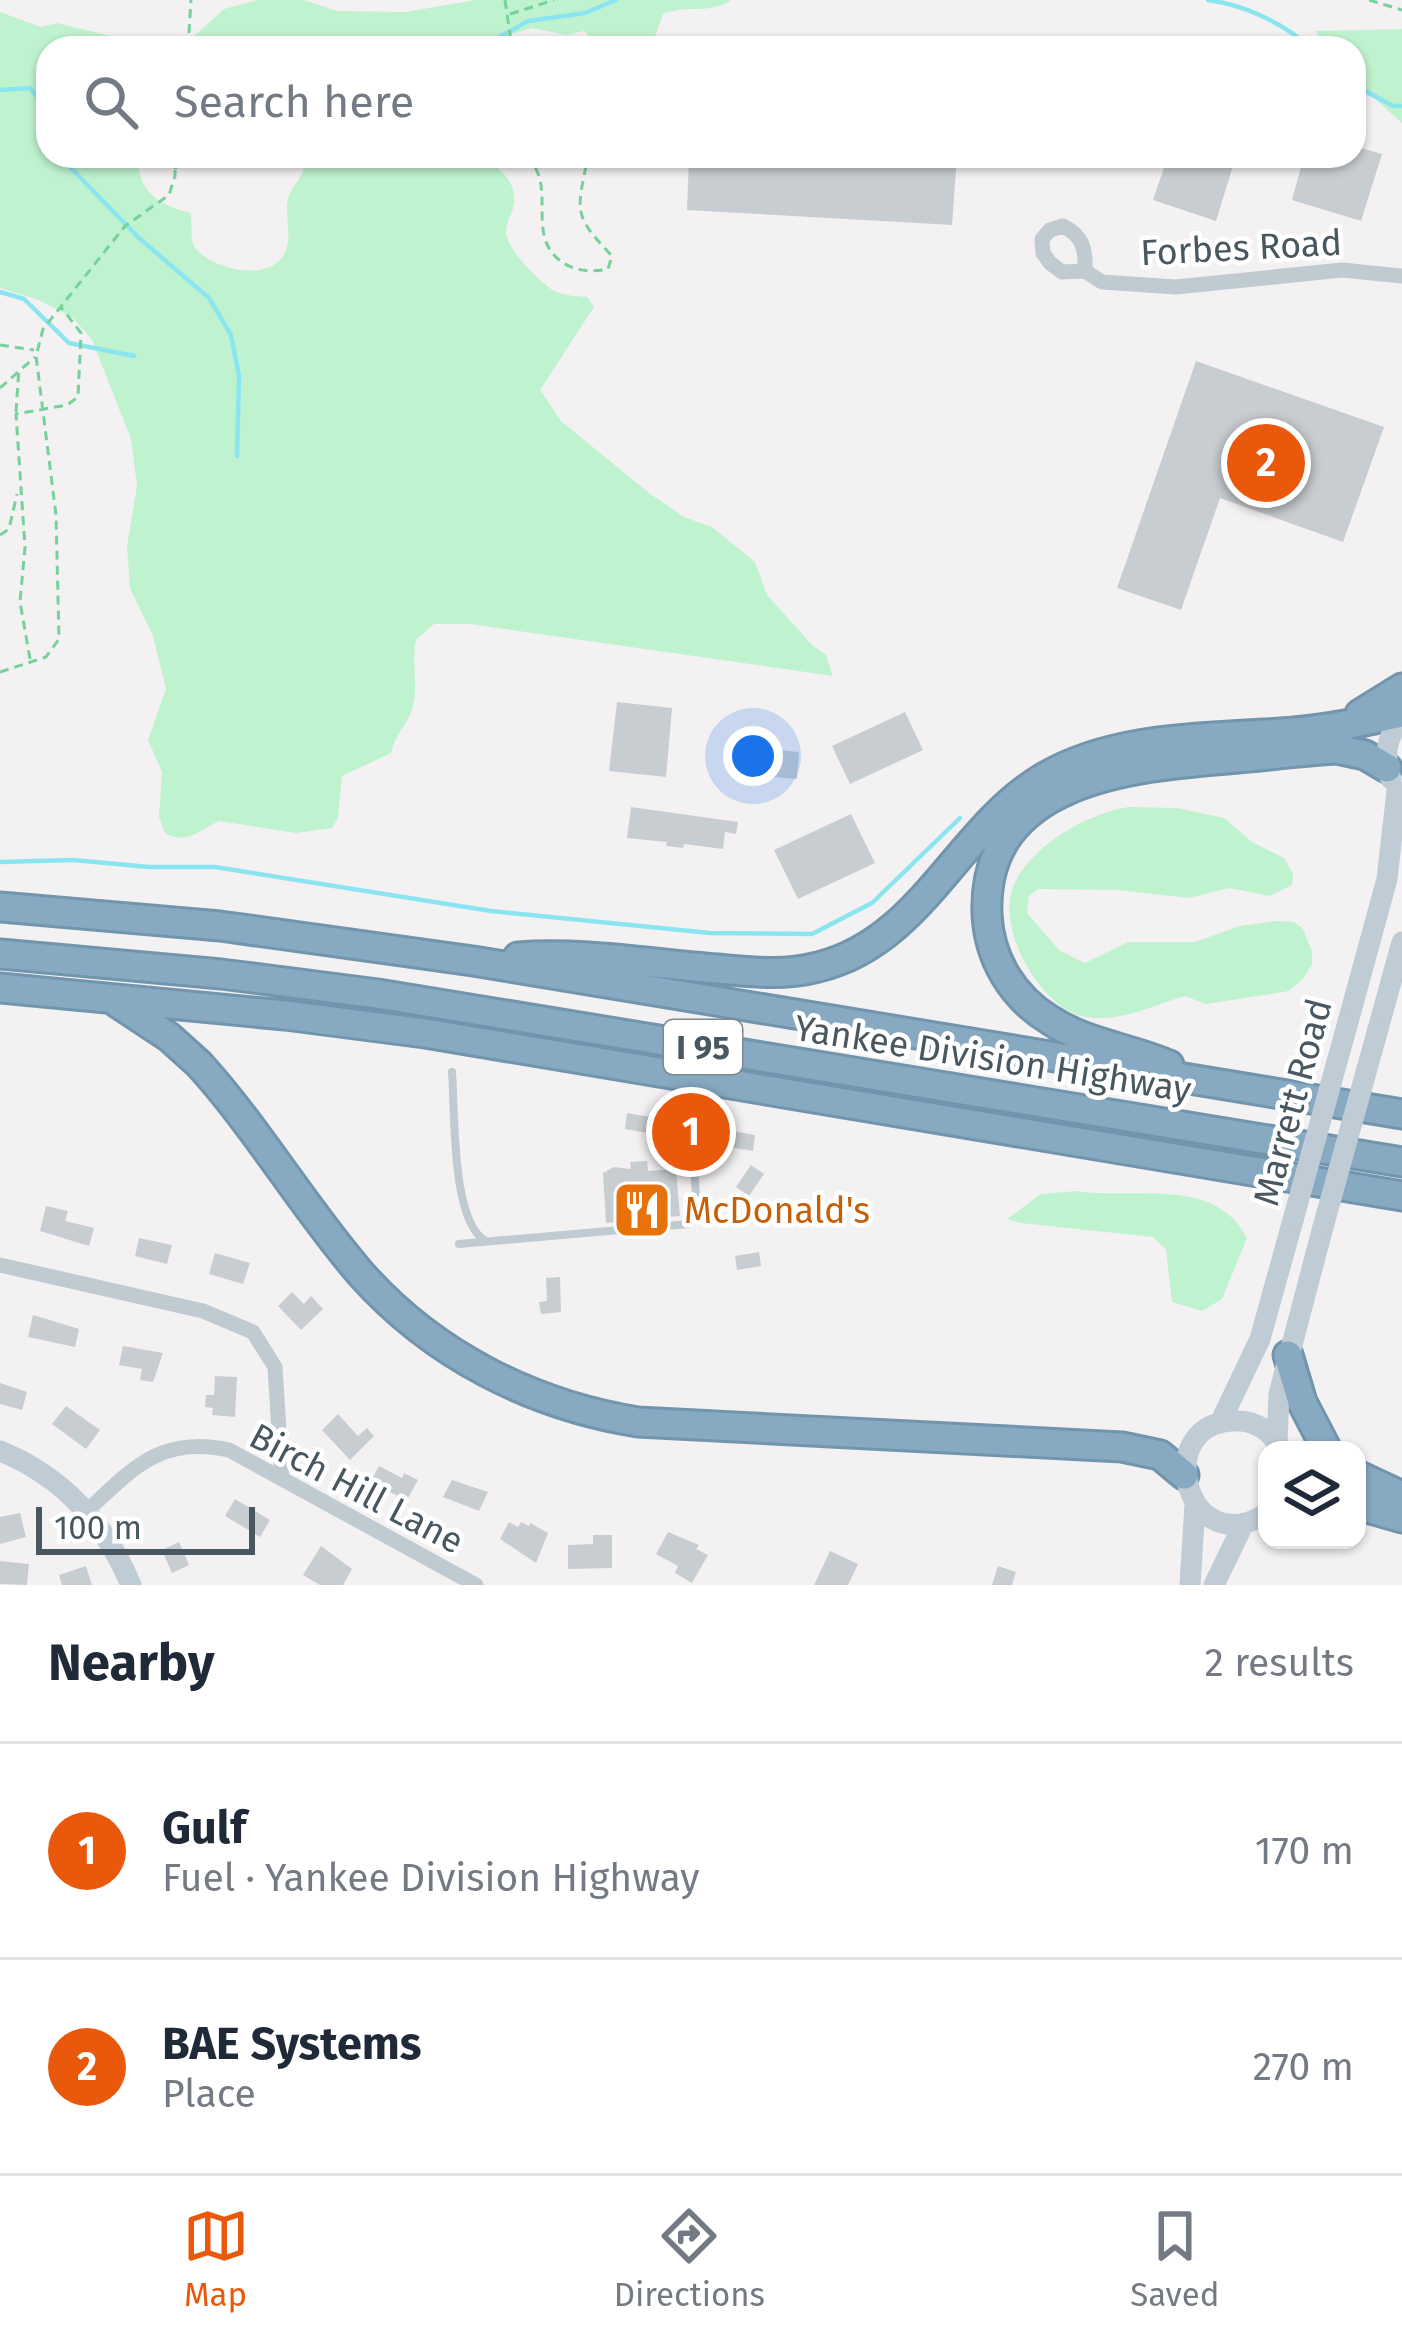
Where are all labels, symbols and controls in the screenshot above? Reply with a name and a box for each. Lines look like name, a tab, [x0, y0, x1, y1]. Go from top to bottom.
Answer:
search box	[36, 36, 1366, 168]
icon: search	[78, 69, 144, 135]
text: Search here	[174, 75, 414, 129]
street label: Forbes Road	[1139, 221, 1343, 275]
pin: 2	[1227, 418, 1305, 508]
your location	[723, 726, 783, 786]
street label: Marrett Road	[1244, 994, 1342, 1211]
street label: Yankee Division Highway	[791, 1006, 1195, 1112]
road number: I 95	[664, 1020, 742, 1074]
pin: 1	[652, 1087, 730, 1177]
restaurant icon: McDonald's	[611, 1179, 673, 1241]
place label: McDonald's	[684, 1189, 870, 1233]
street label: Birch Hill Lane	[242, 1414, 471, 1564]
map controls	[1258, 1441, 1366, 1549]
button: layers	[1258, 1441, 1366, 1549]
scale bar	[36, 1501, 255, 1554]
text: 100 m	[54, 1508, 142, 1548]
text: Nearby	[48, 1632, 214, 1694]
text: 2 results	[1205, 1640, 1354, 1686]
text: Gulf	[162, 1801, 246, 1855]
text: 1	[78, 1828, 96, 1874]
text: 170 m	[1255, 1828, 1354, 1874]
text: Fuel · Yankee Division Highway	[162, 1855, 699, 1901]
text: BAE Systems	[162, 2017, 422, 2071]
text: 2	[77, 2044, 97, 2090]
text: 270 m	[1253, 2044, 1354, 2090]
text: Place	[162, 2071, 256, 2117]
tab: Map	[183, 2203, 249, 2315]
tab: Directions	[614, 2203, 765, 2315]
tab: Saved	[1130, 2203, 1219, 2315]

